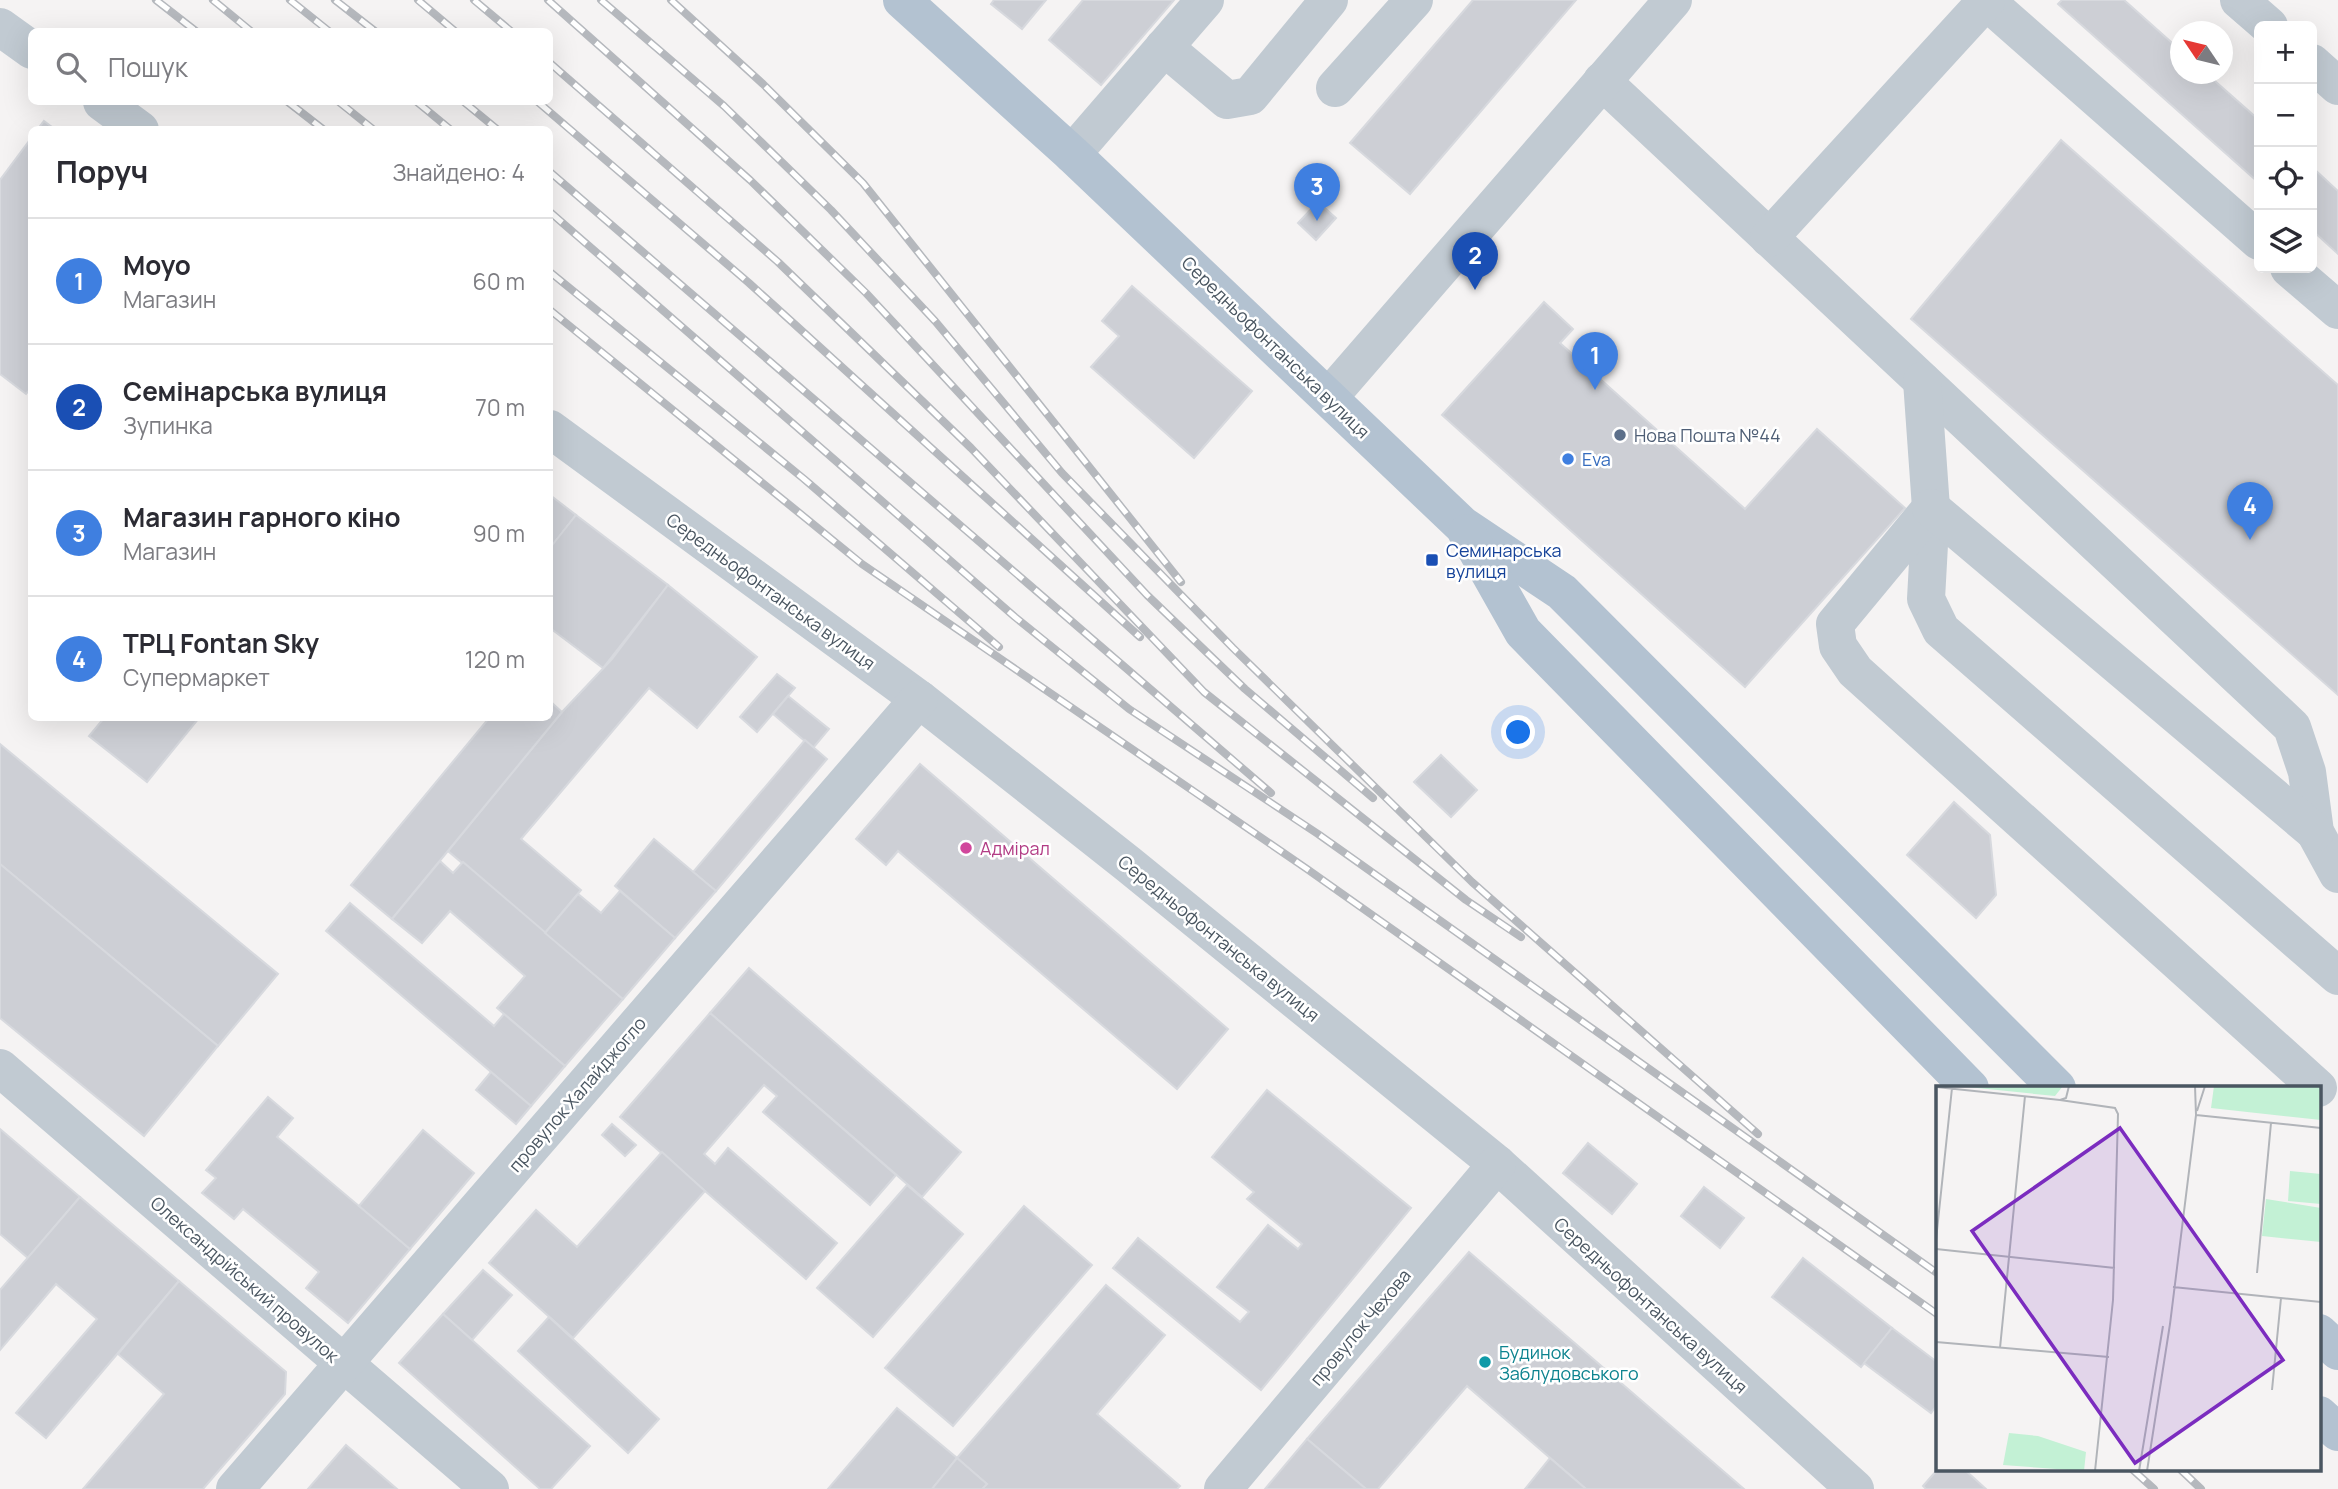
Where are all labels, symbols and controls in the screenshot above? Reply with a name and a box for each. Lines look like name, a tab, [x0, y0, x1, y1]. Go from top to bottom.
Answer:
north arrow	[2170, 21, 2233, 84]
map controls	[2254, 21, 2317, 273]
button: +	[2254, 21, 2317, 84]
search box	[28, 28, 553, 105]
icon: search	[52, 48, 90, 86]
text: Пошук	[108, 49, 188, 85]
button: −	[2254, 84, 2317, 147]
button: locate	[2254, 147, 2317, 210]
text: Поруч	[56, 151, 148, 192]
text: Знайдено: 4	[392, 156, 525, 188]
pin: 3	[1294, 163, 1340, 221]
button: layers	[2254, 210, 2317, 273]
pin: 2	[1452, 232, 1498, 290]
text: Moyo	[123, 247, 191, 283]
street label: Середньофонтанська вулиця	[1177, 251, 1375, 443]
text: 1	[74, 265, 84, 297]
text: 60 m	[473, 265, 525, 297]
text: Магазин	[123, 283, 216, 315]
pin: 1	[1572, 332, 1618, 390]
text: Семінарська вулиця	[123, 373, 387, 409]
text: 2	[72, 391, 86, 423]
text: 70 m	[475, 391, 525, 423]
text: Зупинка	[123, 409, 213, 441]
place label: Нова Пошта №44	[1634, 423, 1781, 447]
marker: Нова Пошта №44	[1612, 427, 1628, 443]
place label: Eva	[1582, 447, 1611, 471]
marker: Eva	[1560, 451, 1576, 467]
pin: 4	[2227, 482, 2273, 540]
text: Магазин гарного кіно	[123, 499, 401, 535]
street label: Середньофонтанська вулиця	[662, 507, 880, 675]
text: 3	[72, 517, 86, 549]
text: 90 m	[473, 517, 525, 549]
text: Магазин	[123, 535, 216, 567]
place label: Семинарська вулиця	[1446, 538, 1562, 583]
marker: Семинарська вулиця	[1424, 552, 1440, 568]
text: ТРЦ Fontan Sky	[123, 625, 319, 661]
text: 4	[72, 643, 86, 675]
text: 120 m	[465, 643, 525, 675]
text: Супермаркет	[123, 661, 270, 693]
your location	[1501, 715, 1535, 749]
place label: Адмірал	[980, 836, 1050, 860]
marker: Адмірал	[958, 840, 974, 856]
street label: Середньофонтанська вулиця	[1113, 849, 1325, 1027]
street label: провулок Халайджогло	[503, 1011, 651, 1177]
inset map	[1936, 1086, 2320, 1472]
street label: Олександрійський провулок	[146, 1191, 345, 1368]
street label: Середньофонтанська вулиця	[1549, 1212, 1753, 1398]
street label: провулок Чехова	[1304, 1264, 1416, 1390]
place label: Будинок Заблудовського	[1499, 1340, 1639, 1385]
marker: Будинок Заблудовського	[1477, 1354, 1493, 1370]

